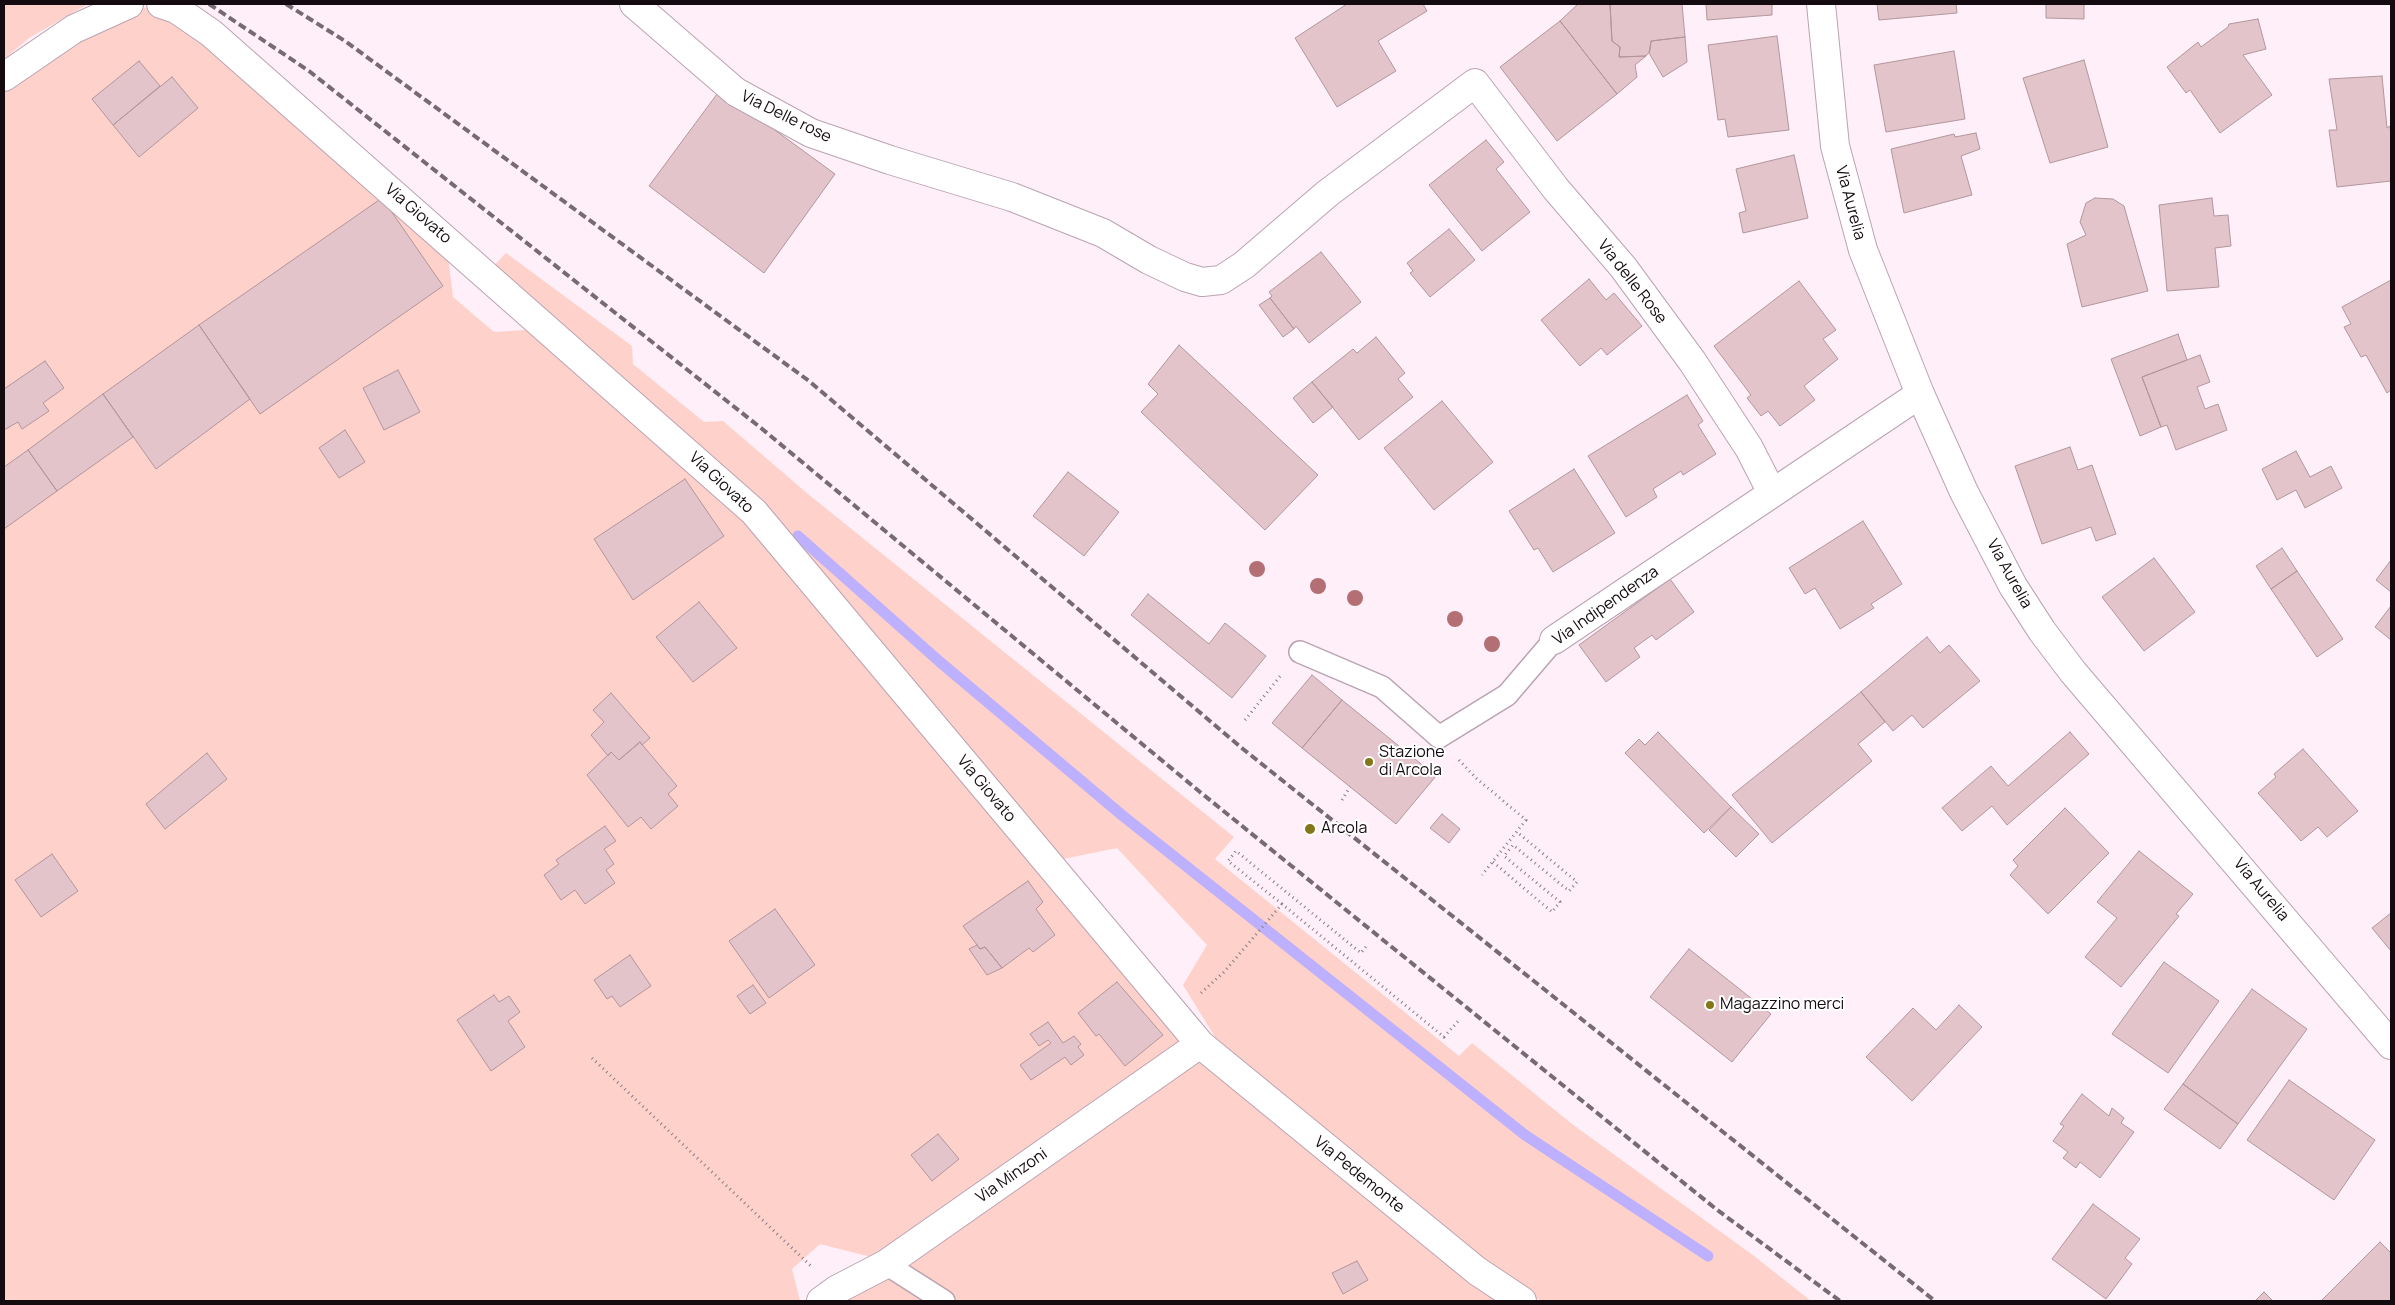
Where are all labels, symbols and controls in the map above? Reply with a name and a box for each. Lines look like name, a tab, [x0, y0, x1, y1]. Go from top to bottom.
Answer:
street label: Via Delle rose	[738, 87, 834, 147]
street label: Via Aurelia	[1831, 164, 1869, 242]
street label: Via Giovato	[381, 180, 455, 248]
street label: Via delle Rose	[1593, 236, 1671, 328]
street label: Via Giovato	[685, 448, 757, 518]
street label: Via Aurelia	[1982, 536, 2036, 612]
street label: Via Indipendenza	[1549, 562, 1663, 650]
place label: Stazione di Arcola	[1379, 743, 1445, 781]
street label: Via Giovato	[952, 752, 1020, 826]
marker: Stazione di Arcola	[1363, 756, 1375, 768]
place label: Arcola	[1321, 819, 1367, 839]
marker: Arcola	[1303, 822, 1317, 836]
street label: Via Aurelia	[2229, 855, 2293, 925]
place label: Magazzino merci	[1720, 995, 1844, 1015]
marker: Magazzino merci	[1704, 999, 1716, 1011]
street label: Via Pedemonte	[1310, 1133, 1408, 1217]
street label: Via Minzoni	[973, 1145, 1051, 1207]

